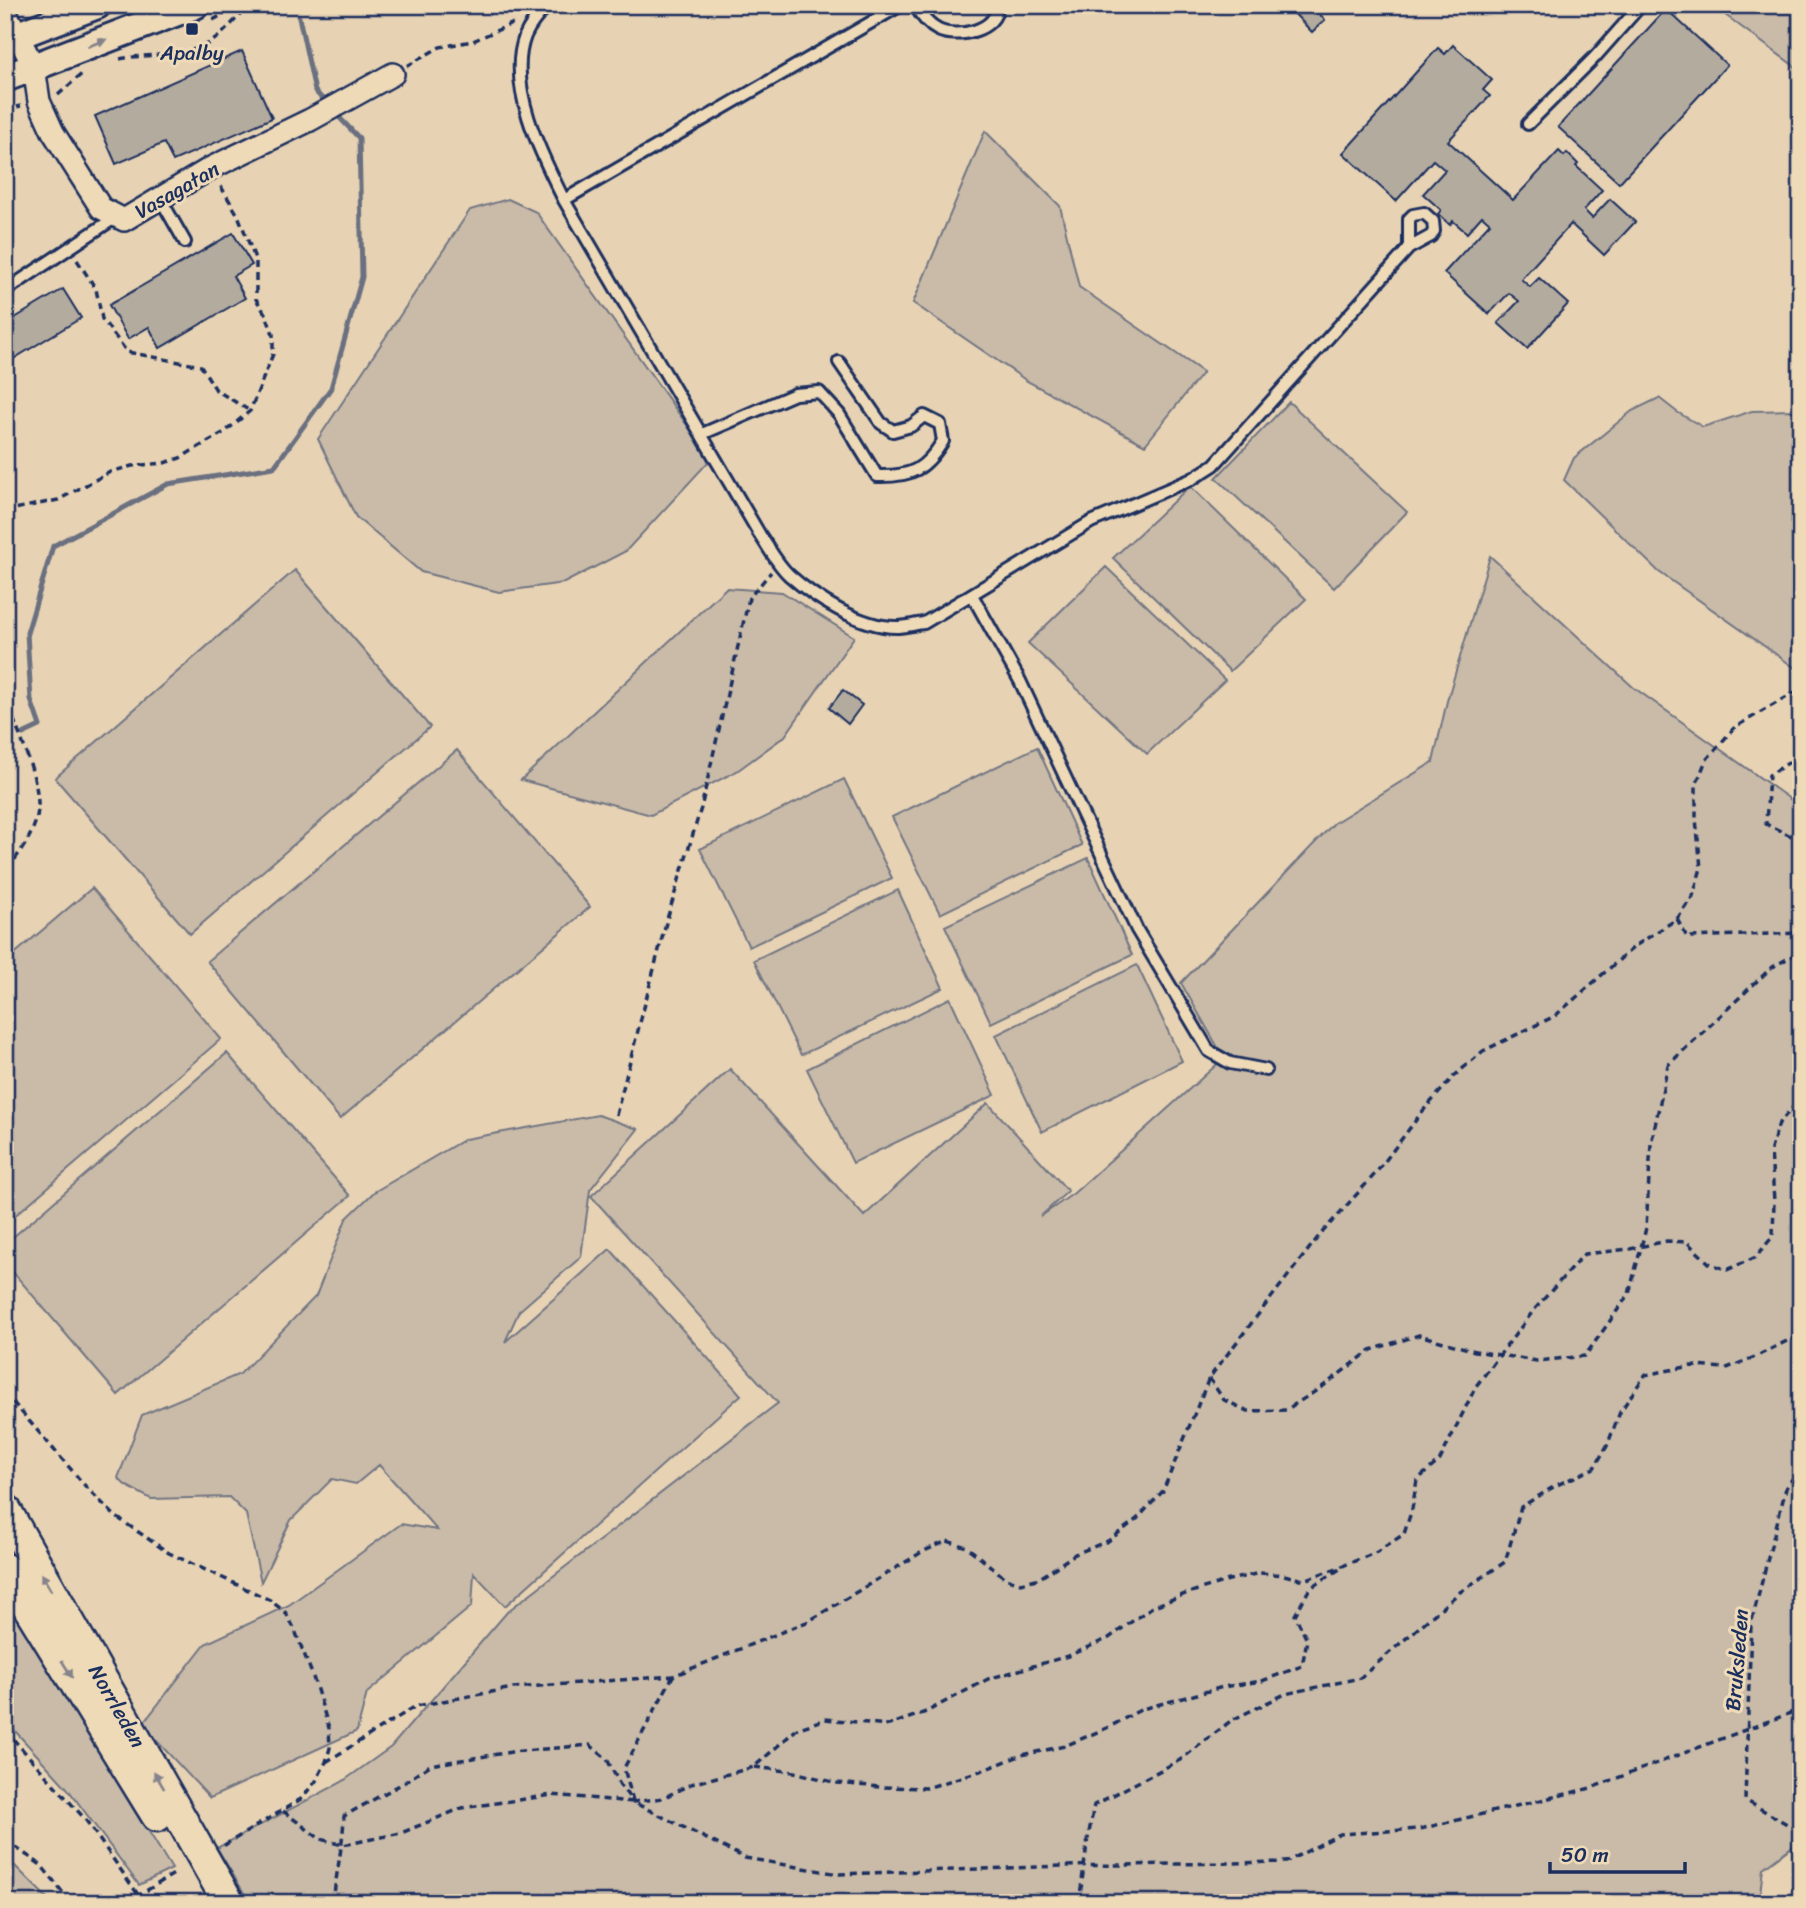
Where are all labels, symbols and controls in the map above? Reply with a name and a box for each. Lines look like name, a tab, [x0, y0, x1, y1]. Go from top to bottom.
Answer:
marker: Apalby	[184, 21, 200, 37]
place label: Apalby	[159, 34, 224, 72]
one-way arrow	[87, 37, 108, 48]
street label: Vasagatan	[127, 150, 227, 230]
one-way arrow	[40, 1572, 52, 1592]
street label: Bruksleden	[1714, 1607, 1760, 1713]
street label: Norrleden	[78, 1657, 156, 1755]
one-way arrow	[60, 1659, 73, 1678]
one-way arrow	[153, 1770, 165, 1789]
scale bar	[1550, 1831, 1685, 1875]
text: 50 m	[1561, 1836, 1609, 1874]

